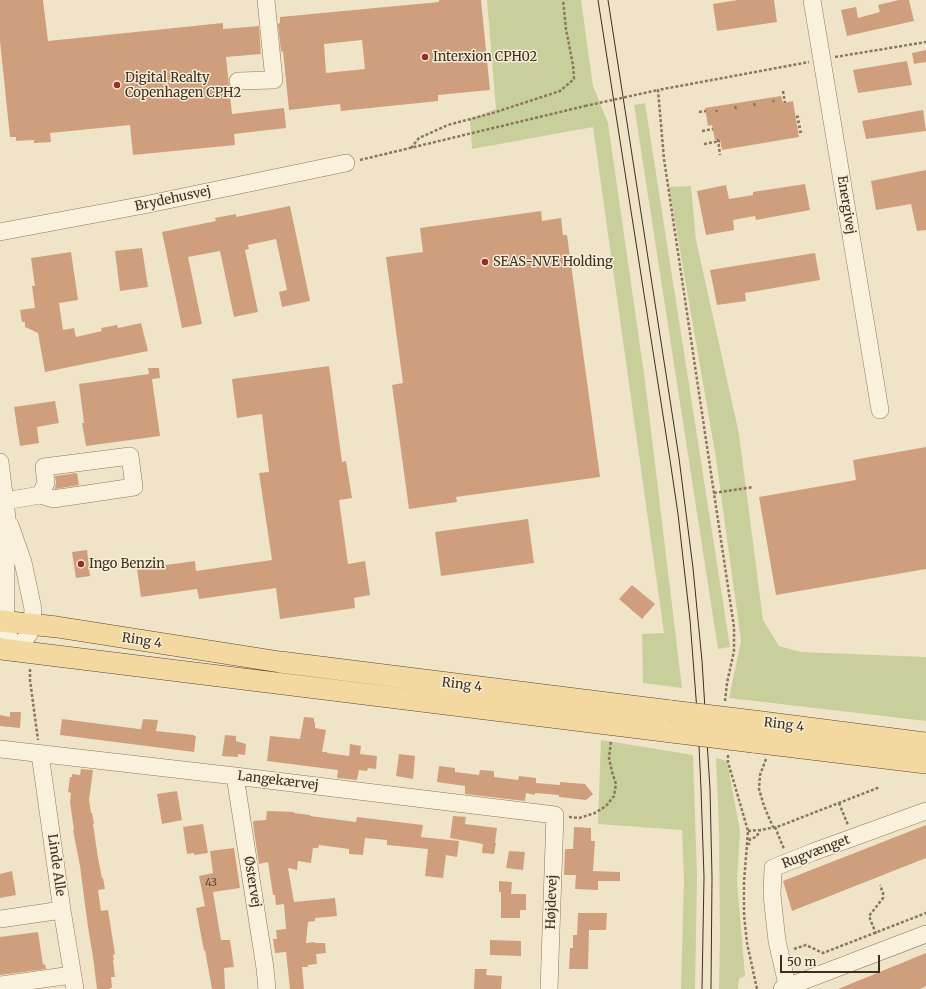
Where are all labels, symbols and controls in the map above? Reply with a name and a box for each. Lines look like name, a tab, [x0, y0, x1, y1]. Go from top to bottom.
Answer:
place label: Interxion CPH02	[433, 49, 537, 65]
marker: Interxion CPH02	[420, 52, 430, 62]
place label: Digital Realty Copenhagen CPH2	[125, 70, 241, 101]
marker: Digital Realty Copenhagen CPH2	[112, 80, 122, 90]
street label: Energivej	[834, 174, 858, 236]
street label: Brydehusvej	[133, 183, 213, 215]
place label: SEAS-NVE Holding	[493, 254, 613, 270]
marker: SEAS-NVE Holding	[480, 257, 490, 267]
place label: Ingo Benzin	[89, 556, 165, 572]
marker: Ingo Benzin	[76, 559, 86, 569]
street label: Ring 4	[121, 630, 163, 652]
street label: Ring 4	[441, 675, 483, 695]
street label: Ring 4	[763, 715, 805, 735]
street label: Langekærvej	[236, 768, 320, 794]
street label: Rugvænget	[780, 832, 852, 872]
street label: Linde Alle	[44, 833, 68, 897]
street label: Østervej	[240, 855, 264, 909]
street label: Højdevej	[543, 874, 561, 930]
house number: 43	[205, 876, 217, 890]
scale bar	[782, 947, 882, 973]
text: 50 m	[787, 954, 816, 969]

